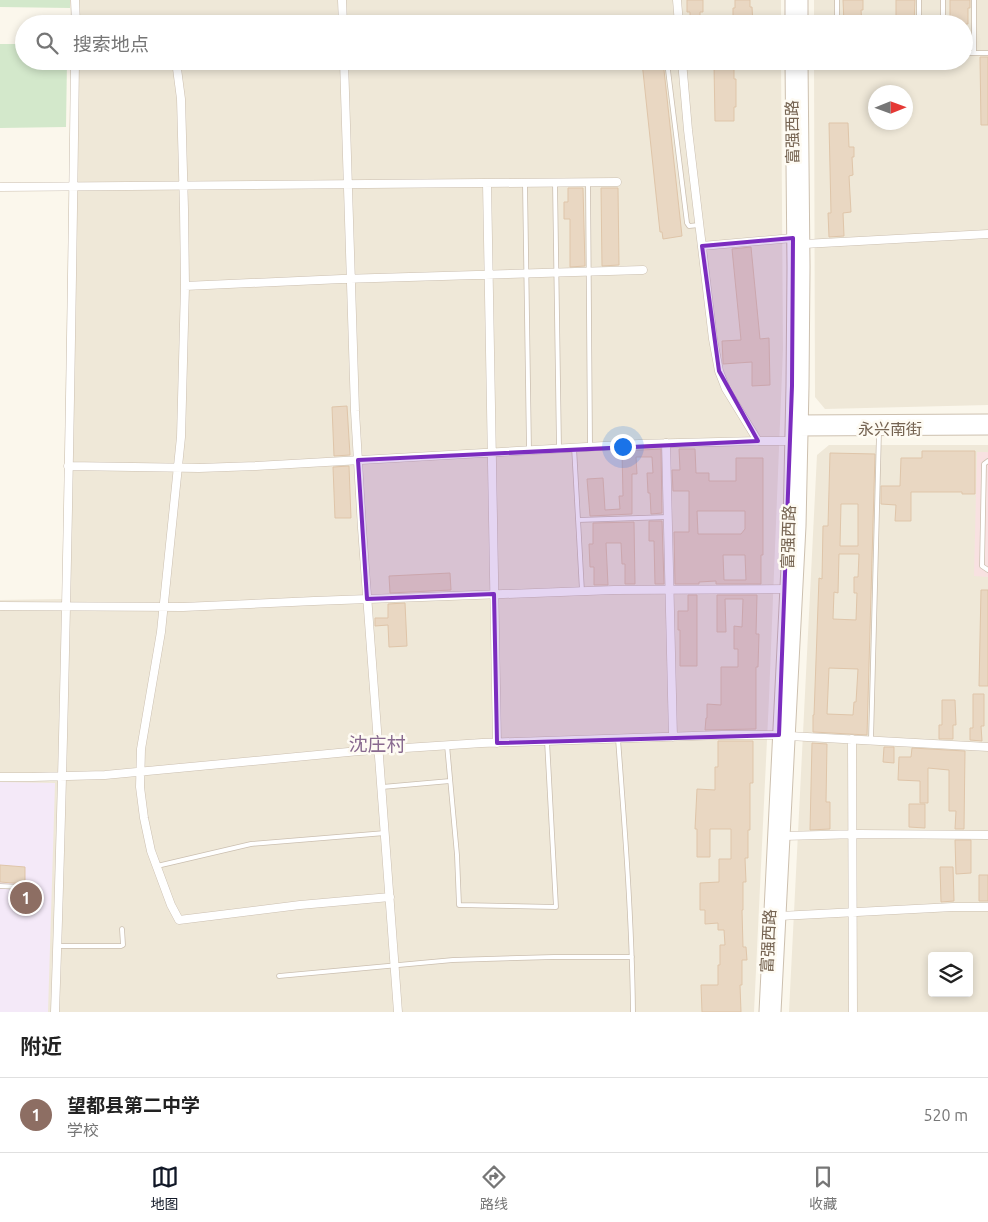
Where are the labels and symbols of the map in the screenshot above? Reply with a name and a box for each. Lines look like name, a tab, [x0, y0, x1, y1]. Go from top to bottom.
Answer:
north arrow	[868, 85, 913, 130]
street label: 富强西路	[782, 100, 802, 164]
street label: 永兴南街	[858, 420, 922, 438]
your location	[610, 434, 636, 460]
street label: 富强西路	[778, 505, 798, 569]
district label: 沈庄村	[348, 733, 406, 755]
pin: 1	[10, 879, 42, 917]
street label: 富强西路	[757, 909, 779, 973]

